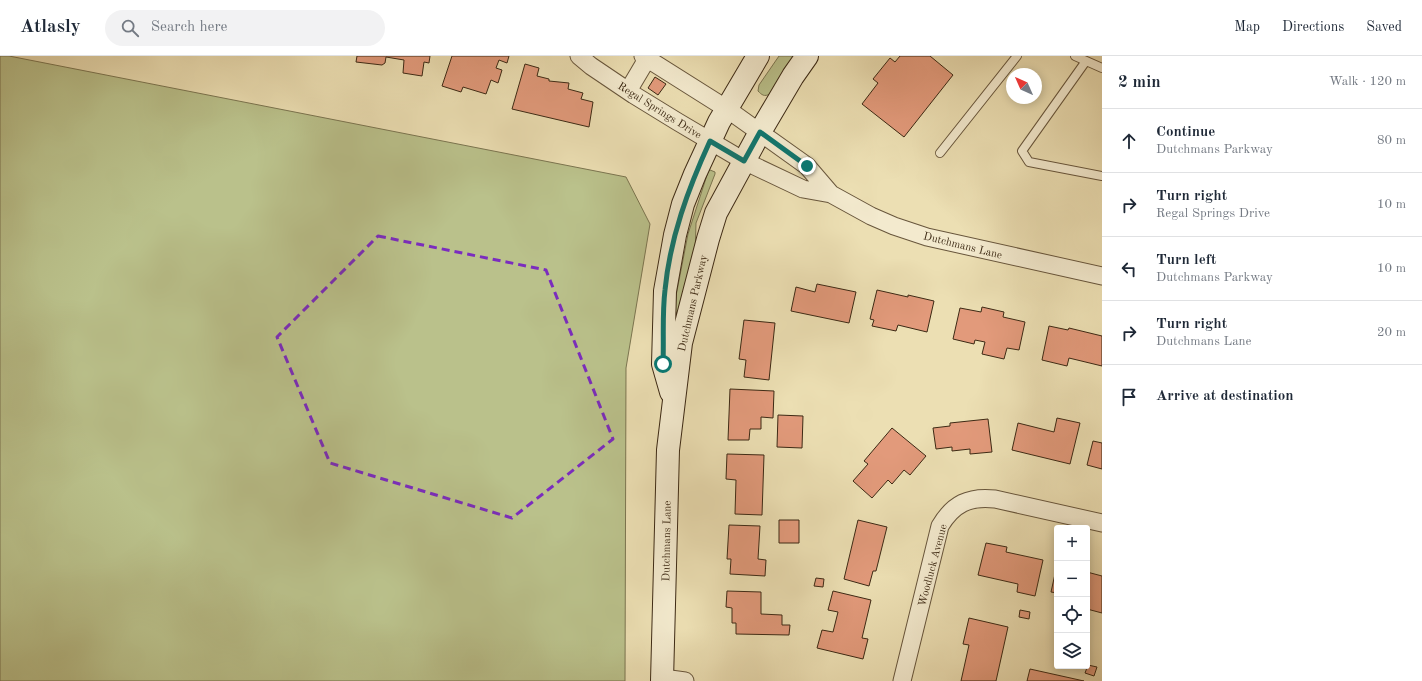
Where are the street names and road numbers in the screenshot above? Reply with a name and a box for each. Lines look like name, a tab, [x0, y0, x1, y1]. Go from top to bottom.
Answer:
street label: Regal Springs Drive	[615, 81, 703, 142]
street label: Dutchmans Lane	[922, 231, 1003, 262]
street label: Dutchmans Parkway	[677, 254, 710, 353]
street label: Dutchmans Lane	[661, 501, 674, 582]
street label: Woodluck Avenue	[917, 523, 950, 608]

